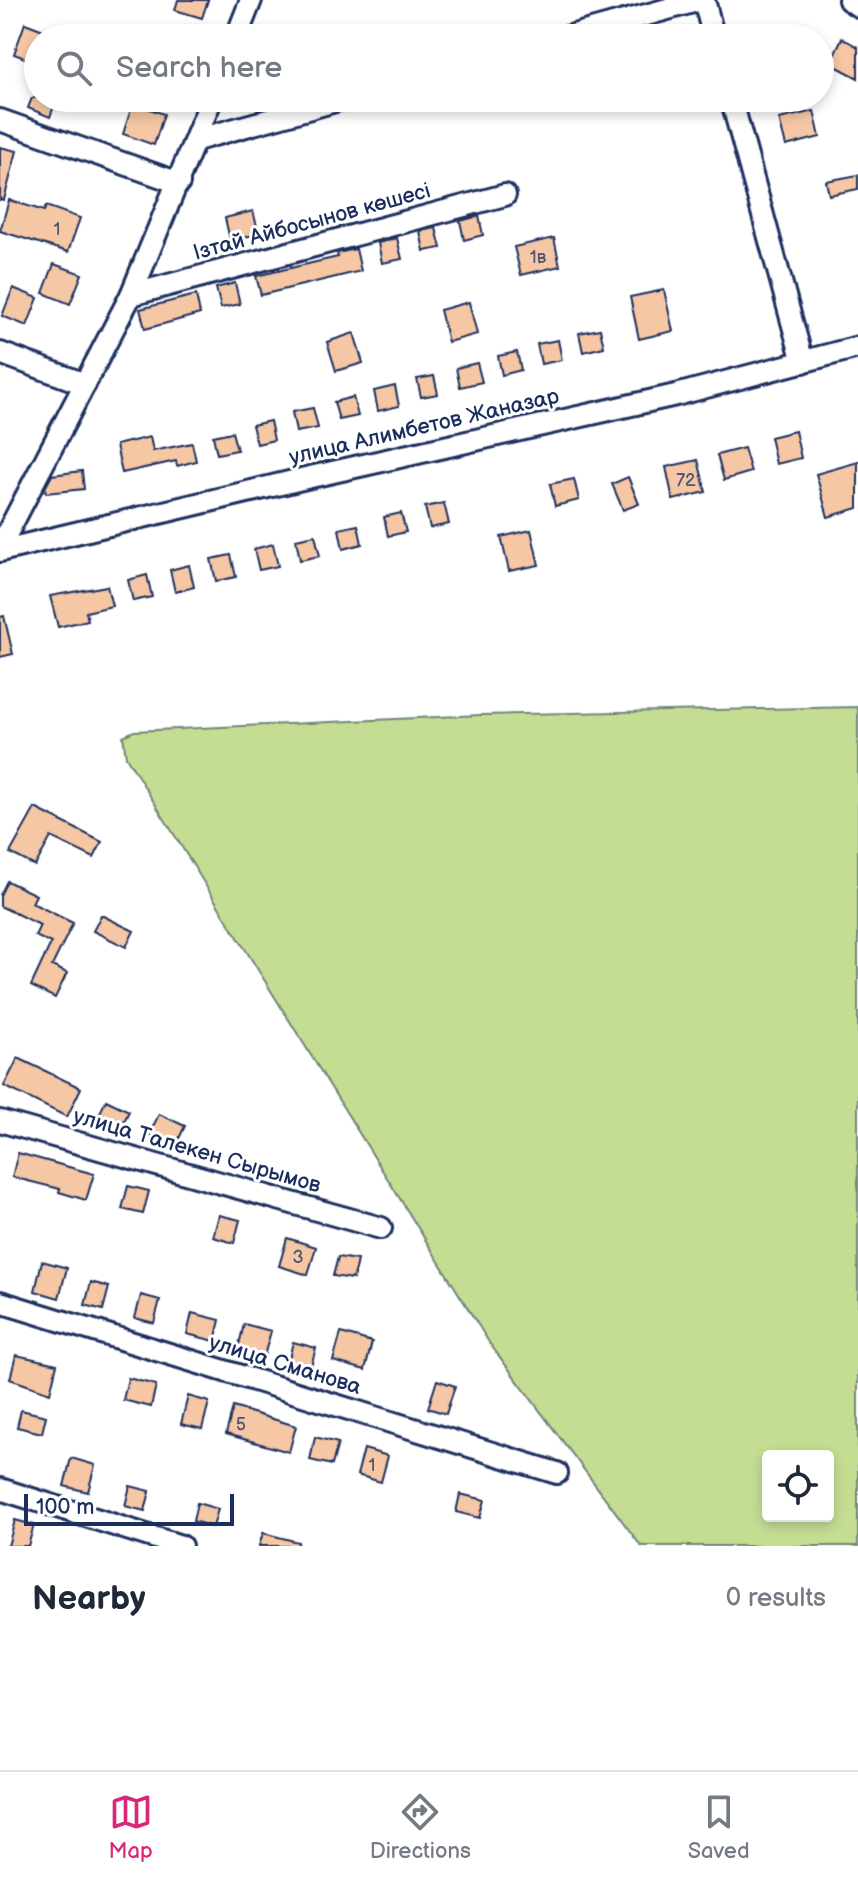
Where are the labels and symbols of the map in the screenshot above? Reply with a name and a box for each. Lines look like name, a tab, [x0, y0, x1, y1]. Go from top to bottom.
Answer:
street label: Ізтай Айбосынов көшесі	[190, 177, 434, 267]
house number: 1	[54, 219, 60, 240]
house number: 1в	[530, 247, 547, 268]
street label: улица Алимбетов Жаназар	[286, 383, 562, 471]
house number: 72	[676, 470, 696, 491]
street label: улица Талекен Сырымов	[70, 1103, 324, 1199]
house number: 3	[292, 1247, 304, 1268]
street label: улица Сманова	[206, 1329, 364, 1401]
house number: 5	[236, 1414, 246, 1435]
house number: 1	[369, 1455, 375, 1476]
scale bar	[24, 1490, 234, 1526]

